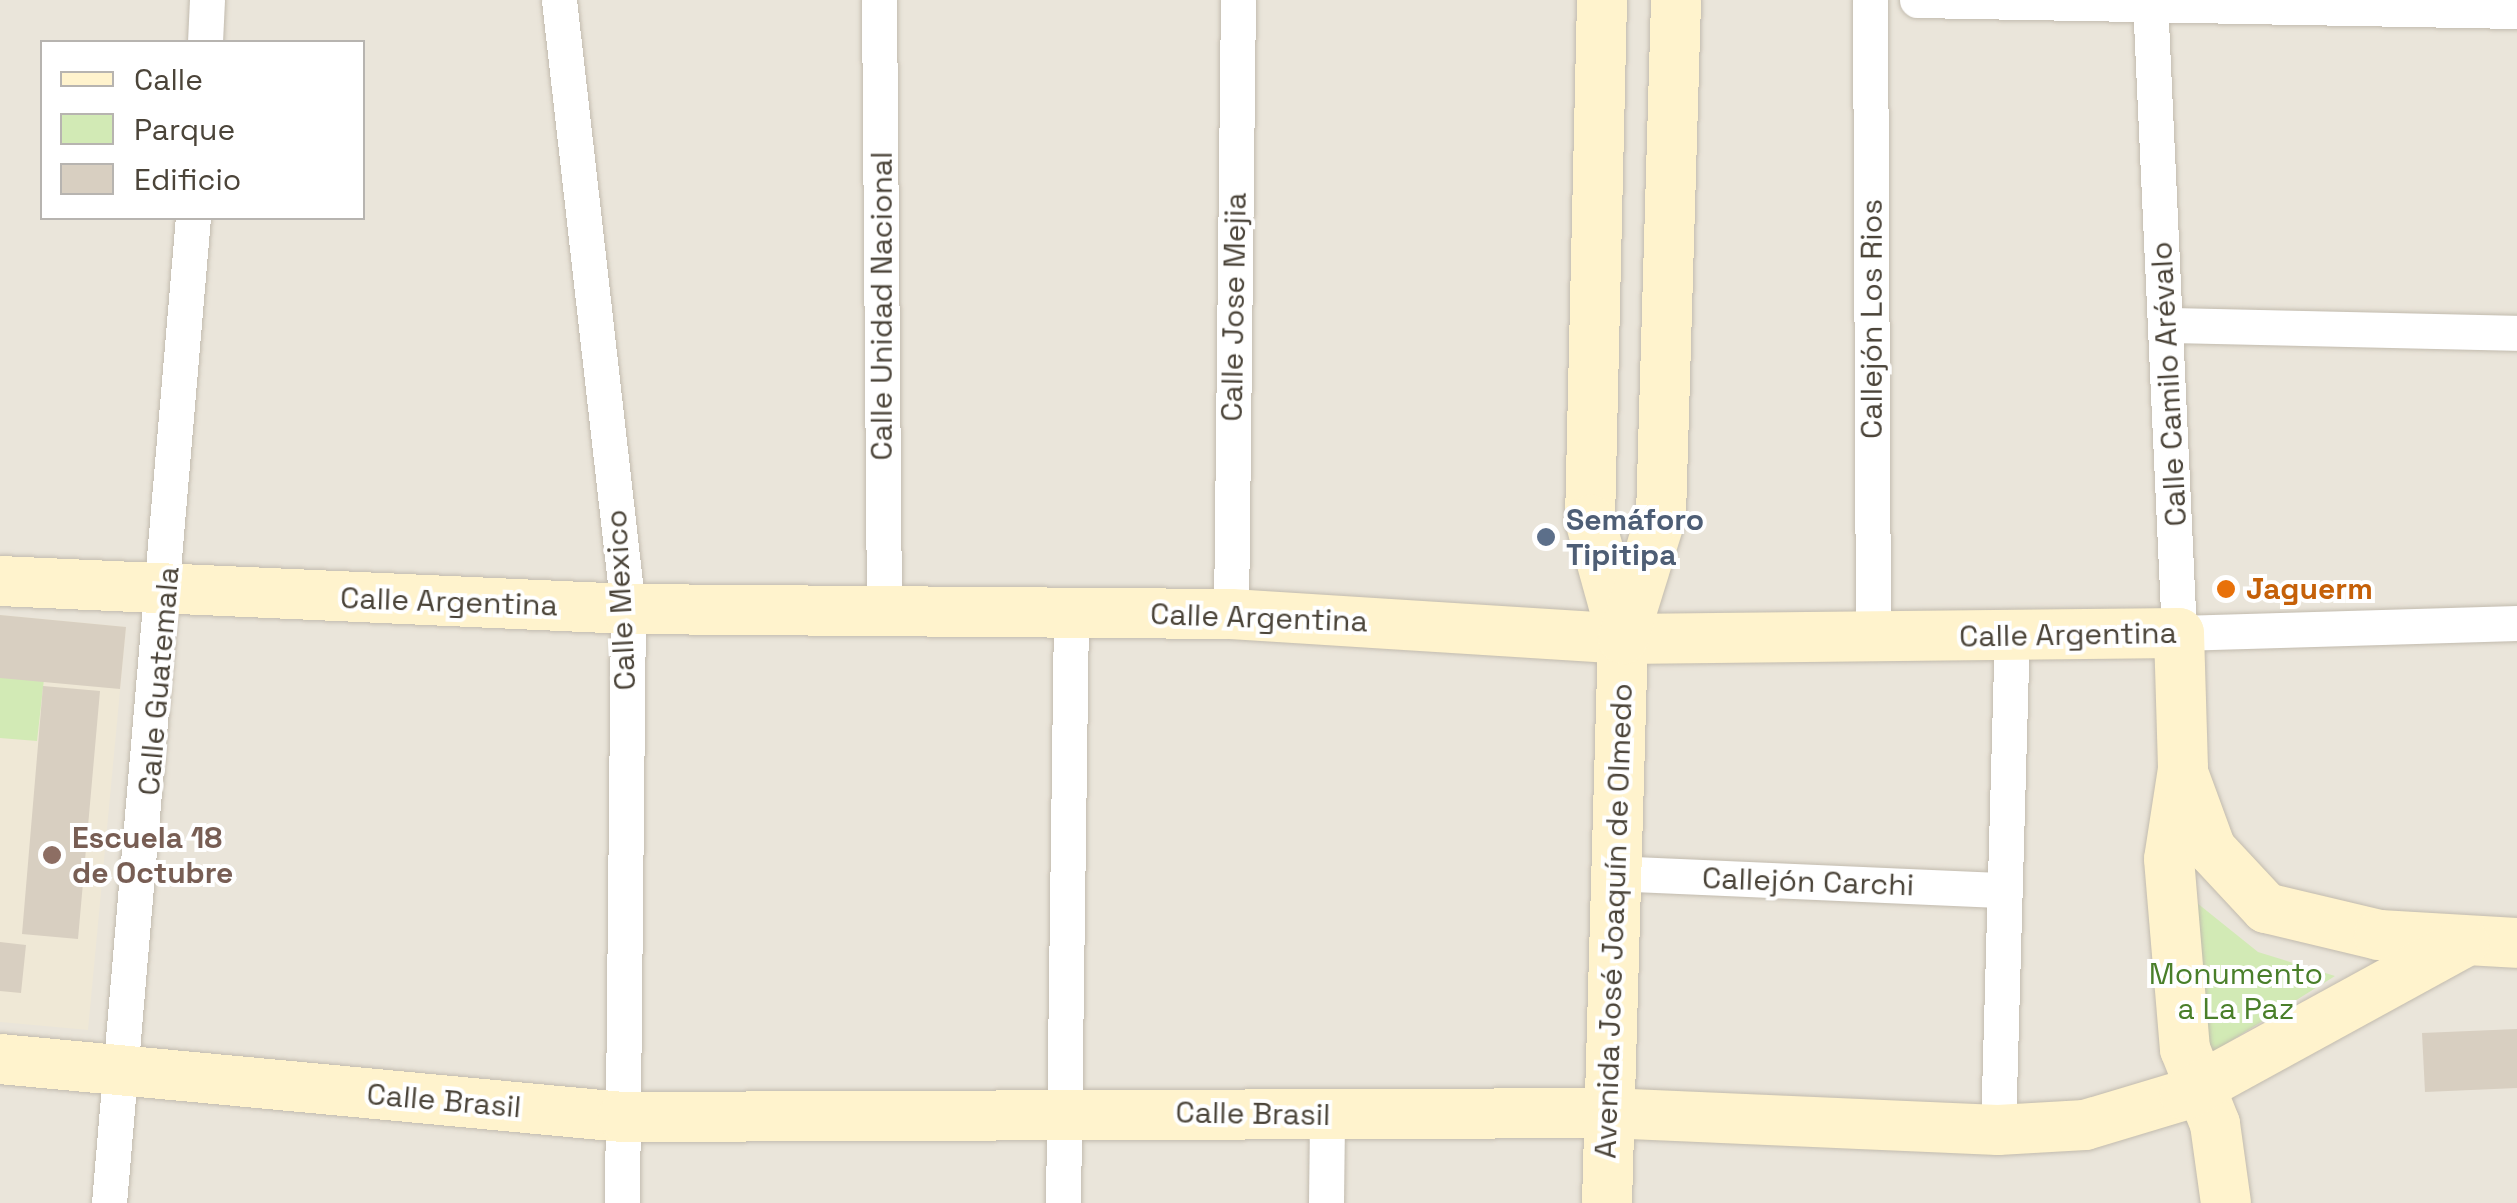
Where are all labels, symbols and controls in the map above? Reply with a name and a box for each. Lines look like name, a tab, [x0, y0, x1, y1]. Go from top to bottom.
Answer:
legend	[40, 40, 365, 220]
text: Calle	[134, 60, 203, 99]
text: Parque	[134, 110, 235, 149]
street label: Calle Unidad Nacional	[864, 151, 900, 461]
text: Edificio	[134, 160, 241, 199]
street label: Calle Jose Mejia	[1214, 192, 1254, 422]
street label: Callejón Los Rios	[1854, 199, 1890, 439]
street label: Calle Camilo Arévalo	[2144, 240, 2194, 528]
place label: Semáforo Tipitipa	[1566, 502, 1704, 572]
street label: Calle Mexico	[598, 509, 644, 691]
marker: Semáforo Tipitipa	[1535, 526, 1557, 548]
street label: Calle Guatemala	[131, 565, 187, 797]
place label: Jaguerm	[2246, 571, 2373, 607]
marker: Jaguerm	[2215, 578, 2237, 600]
street label: Calle Argentina	[339, 580, 559, 624]
street label: Calle Argentina	[1149, 596, 1369, 640]
street label: Calle Argentina	[1959, 615, 2177, 655]
street label: Avenida José Joaquín de Olmedo	[1588, 683, 1640, 1159]
place label: Escuela 18 de Octubre	[72, 820, 233, 890]
marker: Escuela 18 de Octubre	[41, 844, 63, 866]
street label: Callejón Carchi	[1701, 860, 1915, 904]
park label: Monumento a La Paz	[2149, 956, 2323, 1026]
street label: Calle Brasil	[365, 1076, 523, 1126]
street label: Calle Brasil	[1175, 1095, 1331, 1133]

